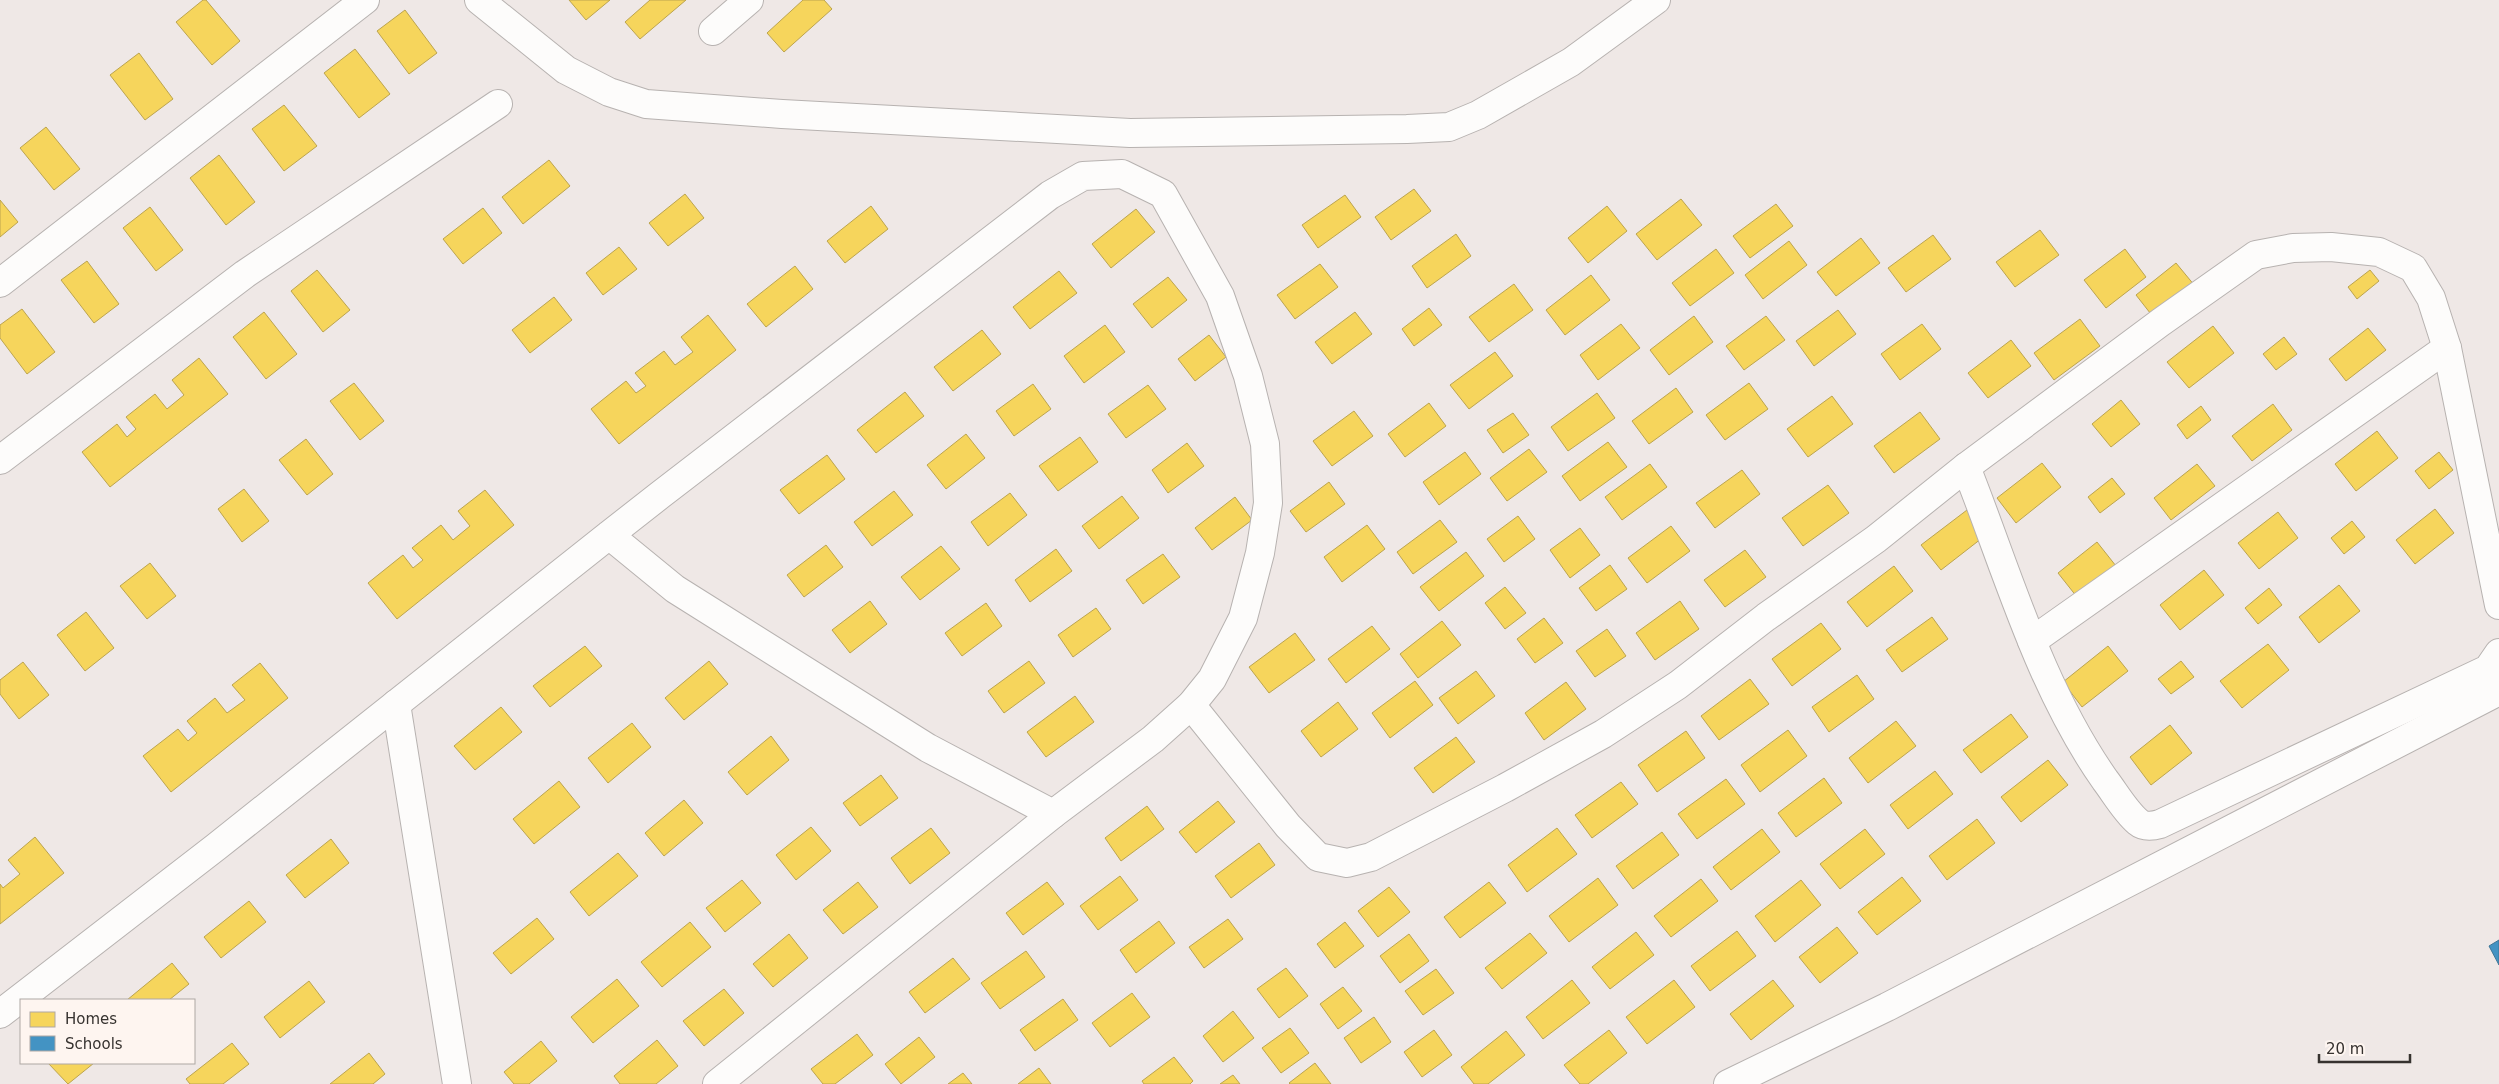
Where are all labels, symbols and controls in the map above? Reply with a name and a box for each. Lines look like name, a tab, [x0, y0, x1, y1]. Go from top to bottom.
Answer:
legend	[20, 999, 195, 1064]
text: Homes	[65, 1010, 117, 1028]
scale bar	[2319, 1032, 2410, 1064]
text: Schools	[65, 1035, 123, 1053]
text: 20 m	[2326, 1040, 2364, 1058]

